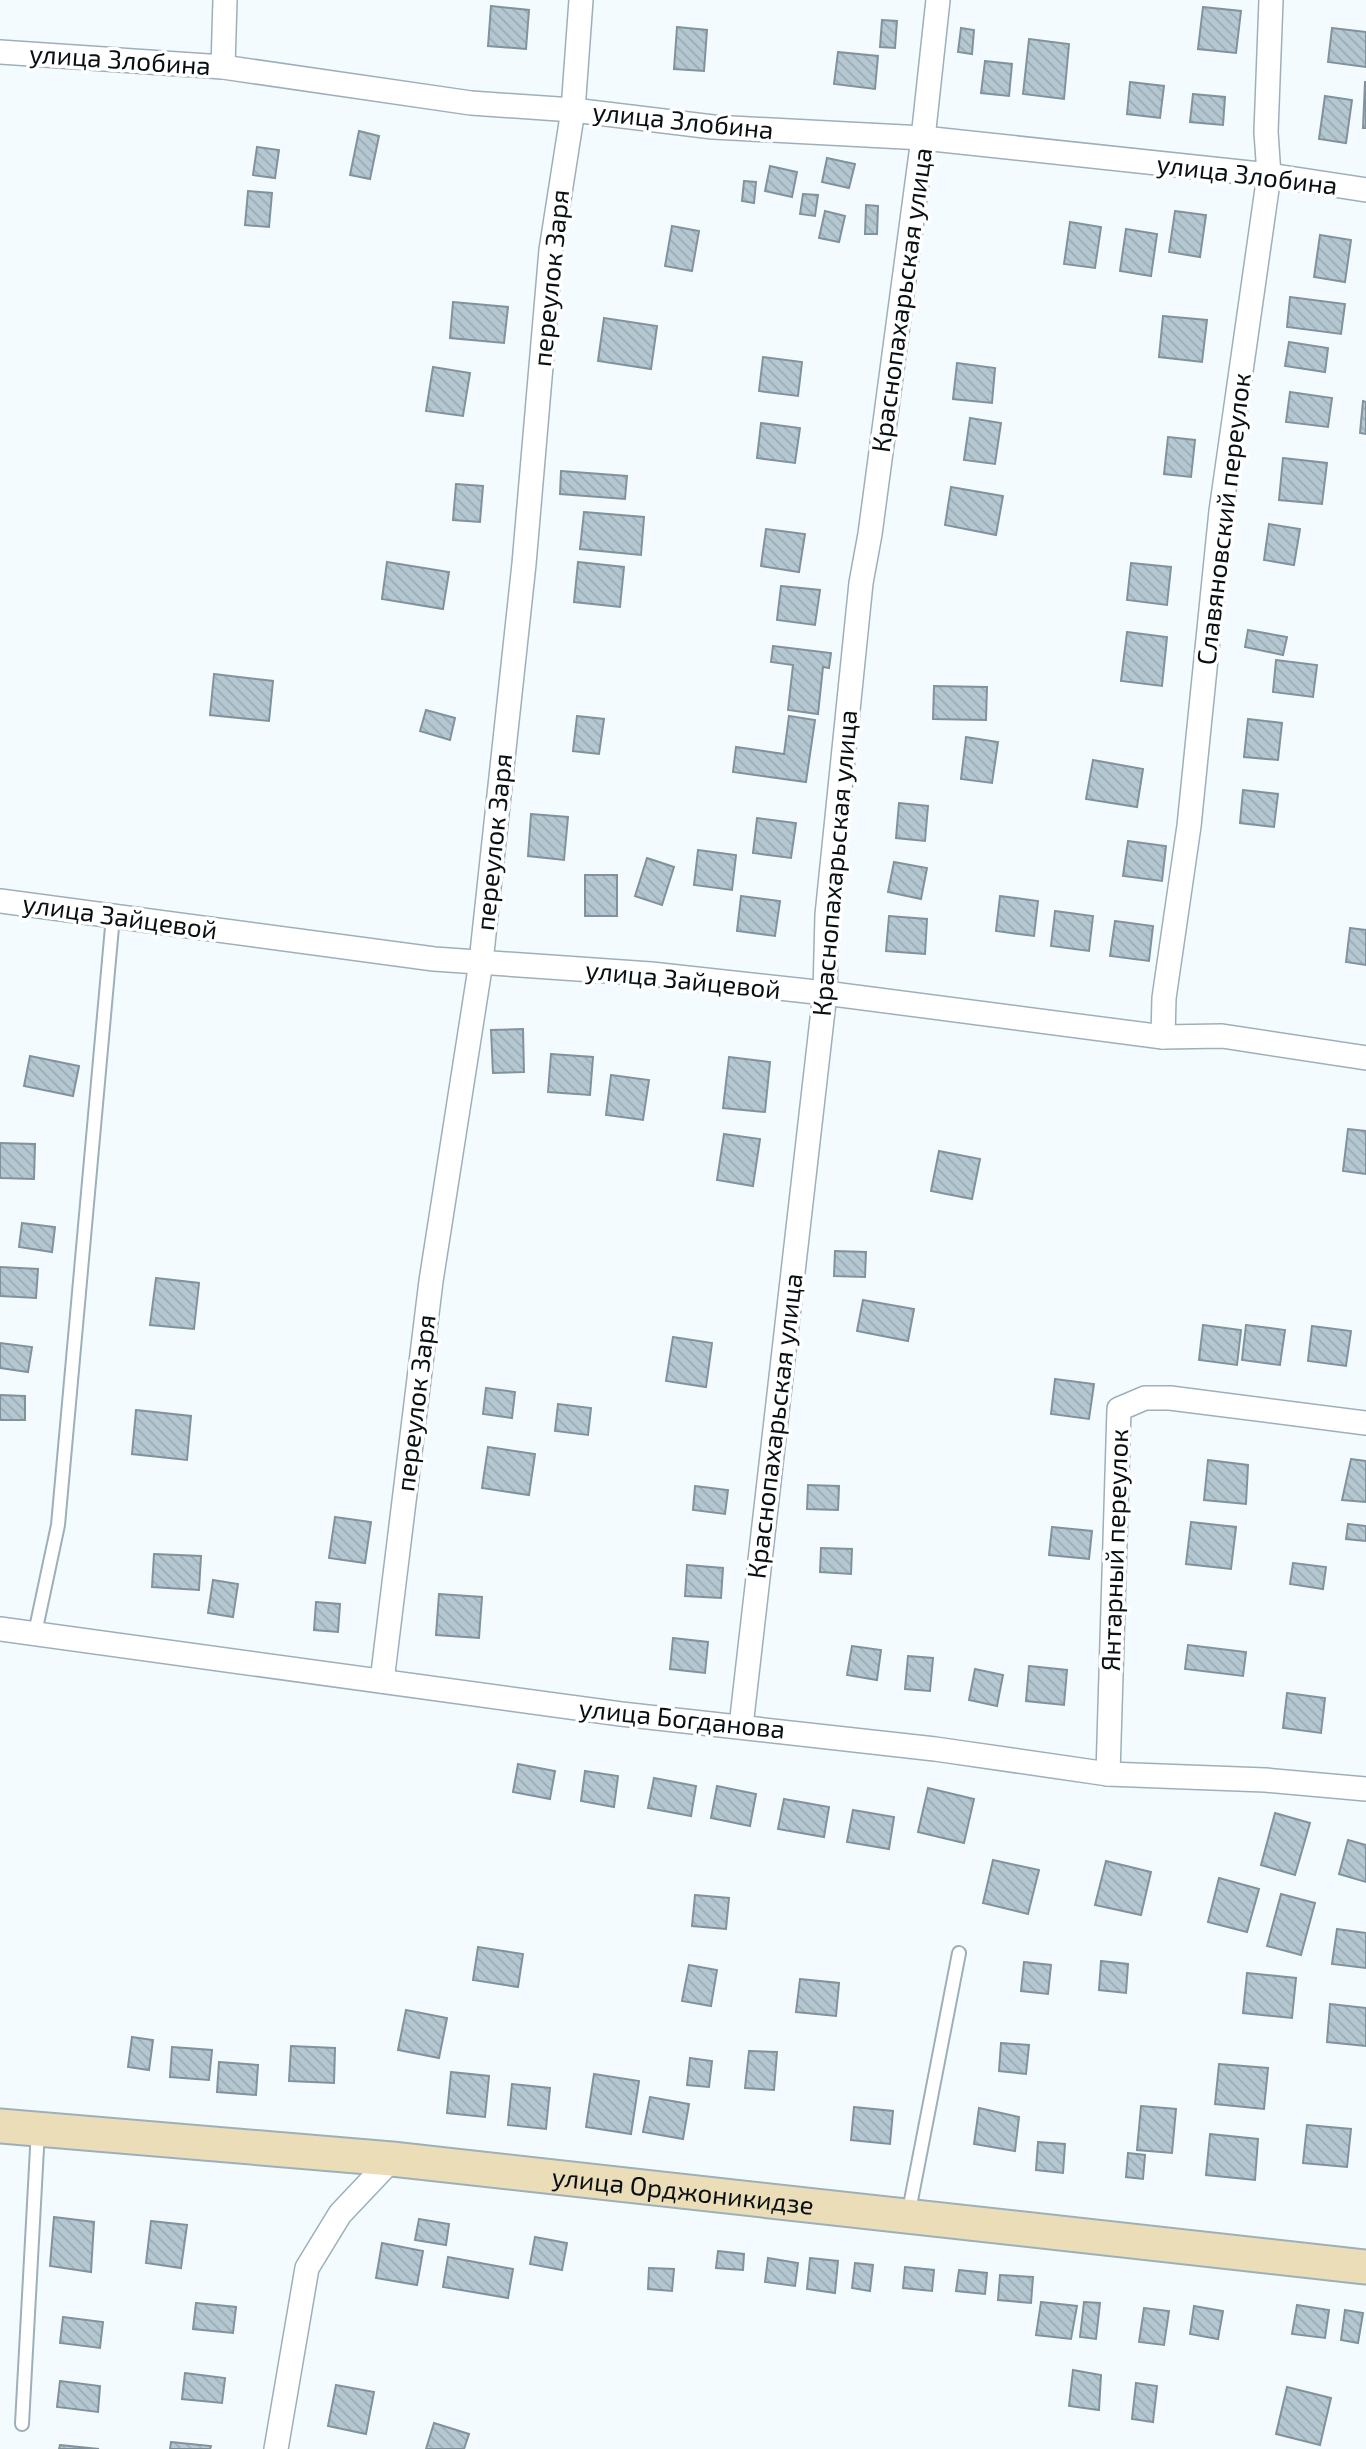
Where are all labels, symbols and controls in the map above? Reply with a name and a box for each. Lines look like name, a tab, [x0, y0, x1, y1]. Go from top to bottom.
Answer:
street label: улица Злобина	[28, 37, 212, 81]
street label: улица Злобина	[591, 95, 775, 145]
street label: Краснопахарьская улица	[864, 145, 938, 454]
street label: улица Злобина	[1155, 147, 1339, 201]
street label: переулок Заря	[525, 188, 575, 368]
street label: Славяновский переулок	[1189, 371, 1257, 667]
street label: Краснопахарьская улица	[805, 708, 863, 1017]
street label: переулок Заря	[468, 752, 518, 932]
street label: улица Зайцевой	[21, 887, 220, 946]
street label: улица Зайцевой	[584, 953, 782, 1005]
street label: Краснопахарьская улица	[739, 1271, 809, 1580]
street label: переулок Заря	[388, 1312, 442, 1493]
street label: Янтарный переулок	[1094, 1428, 1134, 1672]
street label: улица Богданова	[577, 1691, 787, 1745]
street label: улица Орджоникидзе	[550, 2160, 816, 2220]

